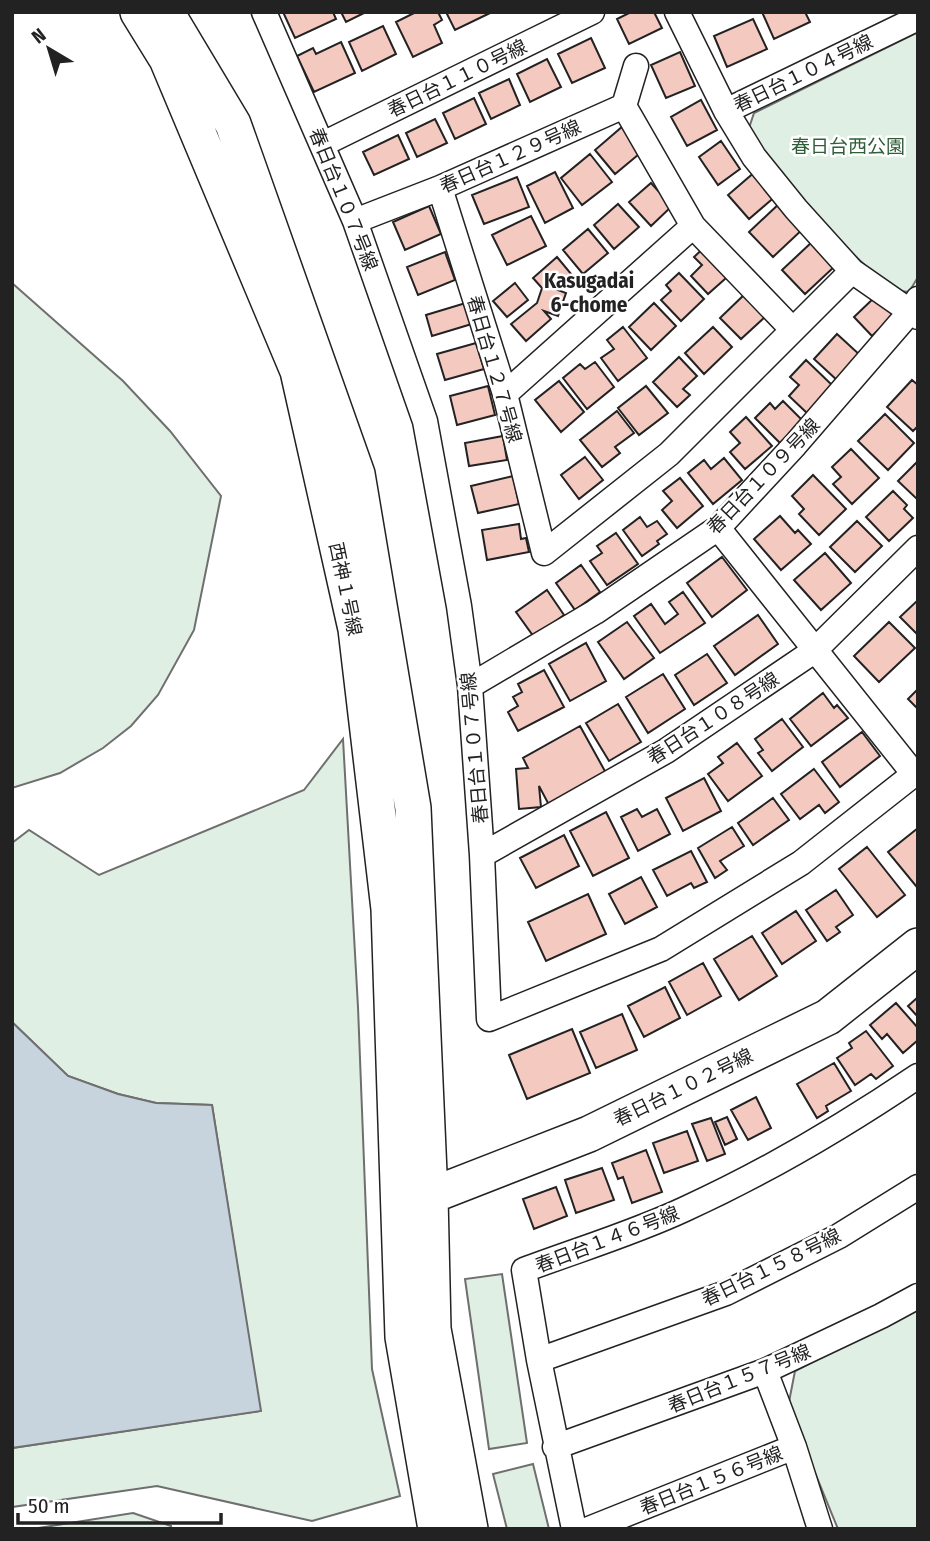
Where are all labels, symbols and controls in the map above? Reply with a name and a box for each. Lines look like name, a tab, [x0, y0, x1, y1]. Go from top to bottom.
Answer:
north arrow	[14, 14, 84, 84]
text: N	[27, 23, 50, 49]
street label: 春日台１０４号線	[730, 30, 877, 117]
street label: 春日台１１０号線	[384, 35, 531, 122]
street label: 春日台１２９号線	[436, 115, 584, 198]
street label: 春日台１０７号線	[304, 124, 383, 274]
park label: 春日台西公園	[791, 135, 905, 158]
district label: Kasugadai 6-chome	[544, 268, 634, 318]
street label: 春日台１２７号線	[463, 293, 527, 445]
street label: 春日台１０９号線	[702, 414, 824, 539]
street label: 西神１号線	[324, 540, 367, 638]
street label: 春日台１０８号線	[643, 667, 783, 769]
street label: 春日台１０７号線	[456, 671, 493, 825]
street label: 春日台１０２号線	[610, 1044, 757, 1131]
street label: 春日台１４６号線	[532, 1201, 682, 1277]
street label: 春日台１５８号線	[698, 1224, 845, 1311]
street label: 春日台１５７号線	[664, 1339, 814, 1418]
street label: 春日台１５６号線	[636, 1441, 786, 1520]
scale bar	[18, 1482, 220, 1526]
text: 50 m	[28, 1493, 70, 1519]

